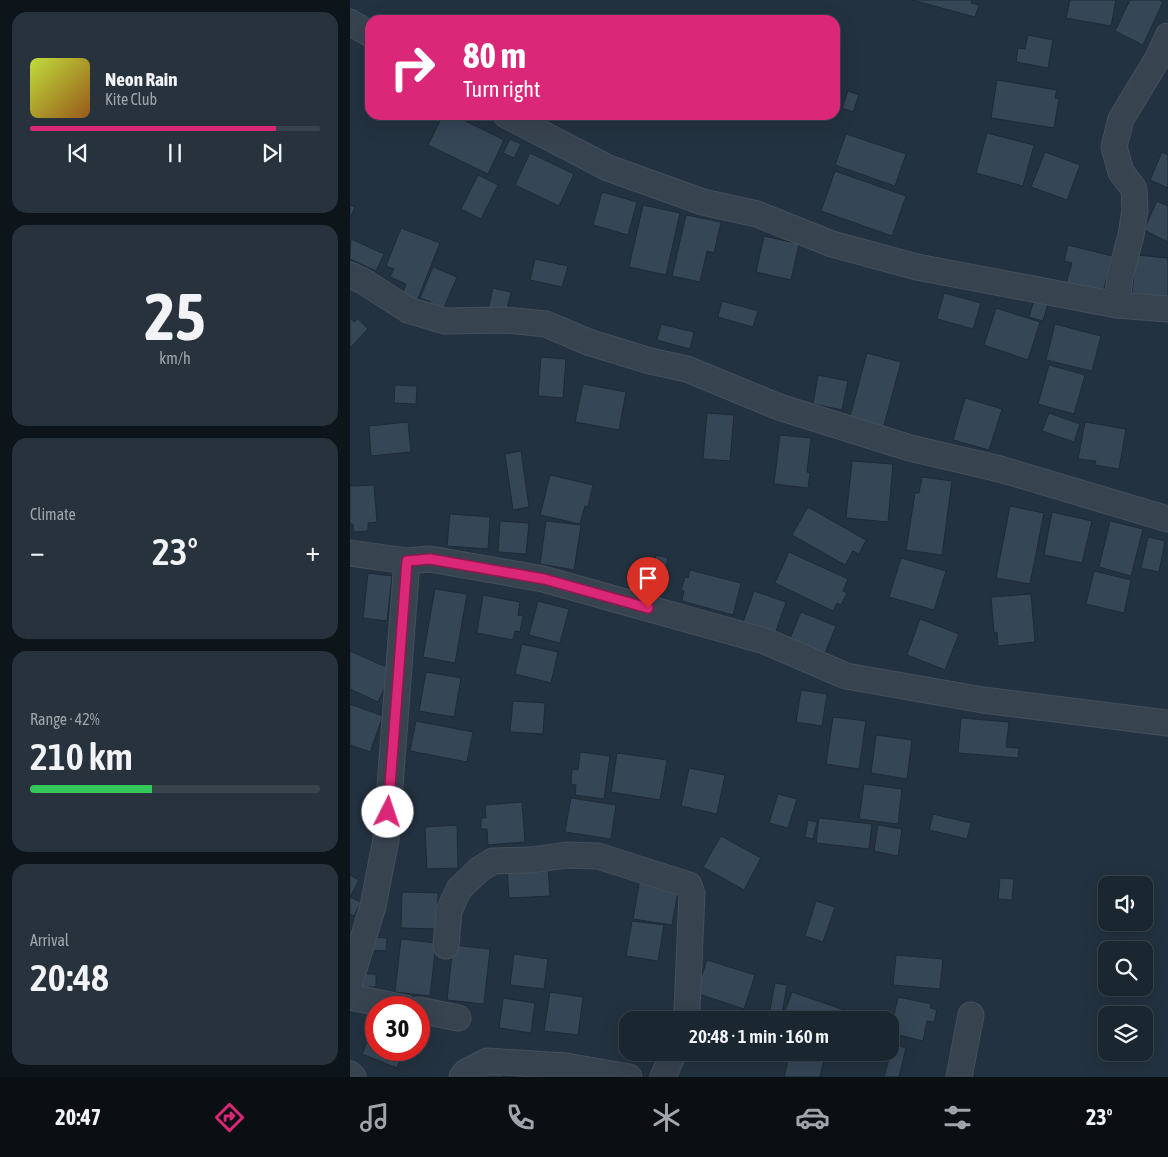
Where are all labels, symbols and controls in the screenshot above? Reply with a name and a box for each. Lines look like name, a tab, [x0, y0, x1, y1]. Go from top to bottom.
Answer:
icon: right	[380, 35, 445, 100]
text: 80 m	[463, 35, 526, 75]
text: Neon Rain	[105, 68, 177, 90]
text: Turn right	[463, 76, 540, 102]
text: Kite Club	[105, 90, 157, 108]
icon: previous	[64, 139, 92, 167]
icon: pause	[161, 139, 189, 167]
icon: next	[258, 139, 286, 167]
text: 25	[144, 279, 206, 354]
text: km/h	[159, 349, 191, 367]
text: Climate	[30, 505, 76, 523]
text: 23°	[152, 530, 198, 573]
text: −	[30, 535, 45, 567]
text: +	[305, 535, 320, 567]
pin	[627, 557, 669, 608]
icon: arrive	[634, 564, 662, 592]
text: Range · 42%	[30, 710, 100, 728]
text: 210 km	[30, 735, 133, 778]
position arrow	[361, 785, 413, 837]
map controls	[1098, 876, 1153, 1061]
button: sound	[1098, 876, 1153, 931]
text: Arrival	[30, 931, 69, 949]
button: search	[1098, 941, 1153, 996]
text: 20:48	[30, 956, 109, 999]
speed limit sign: 30	[365, 996, 430, 1061]
button: layers	[1098, 1006, 1153, 1061]
text: 20:48 · 1 min · 160 m	[689, 1025, 829, 1047]
icon: directions	[212, 1100, 247, 1135]
icon: music	[357, 1100, 392, 1135]
icon: phone	[503, 1100, 538, 1135]
icon: climate	[649, 1100, 684, 1135]
icon: car	[795, 1100, 830, 1135]
icon: filters	[940, 1100, 975, 1135]
text: 20:47	[55, 1104, 101, 1130]
text: 23°	[1086, 1104, 1113, 1130]

